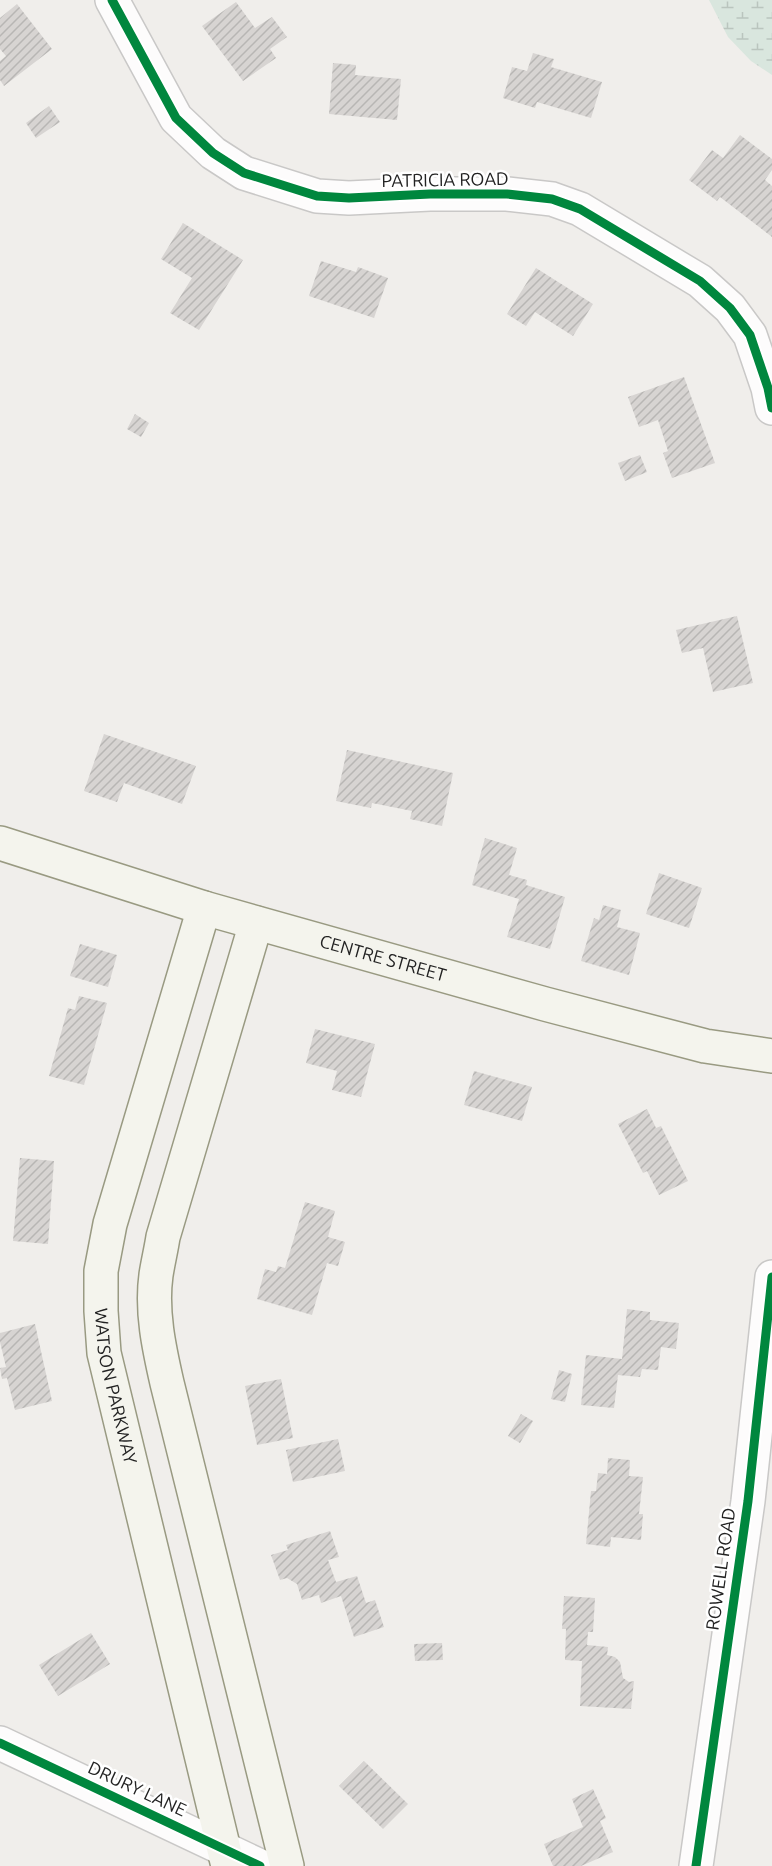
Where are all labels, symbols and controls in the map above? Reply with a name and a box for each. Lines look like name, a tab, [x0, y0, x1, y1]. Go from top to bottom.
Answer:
street label: PATRICIA ROAD	[381, 168, 509, 190]
street label: CENTRE STREET	[318, 930, 449, 985]
street label: WATSON PARKWAY	[92, 1307, 142, 1466]
street label: ROWELL ROAD	[701, 1506, 739, 1632]
street label: DRURY LANE	[85, 1757, 190, 1820]

